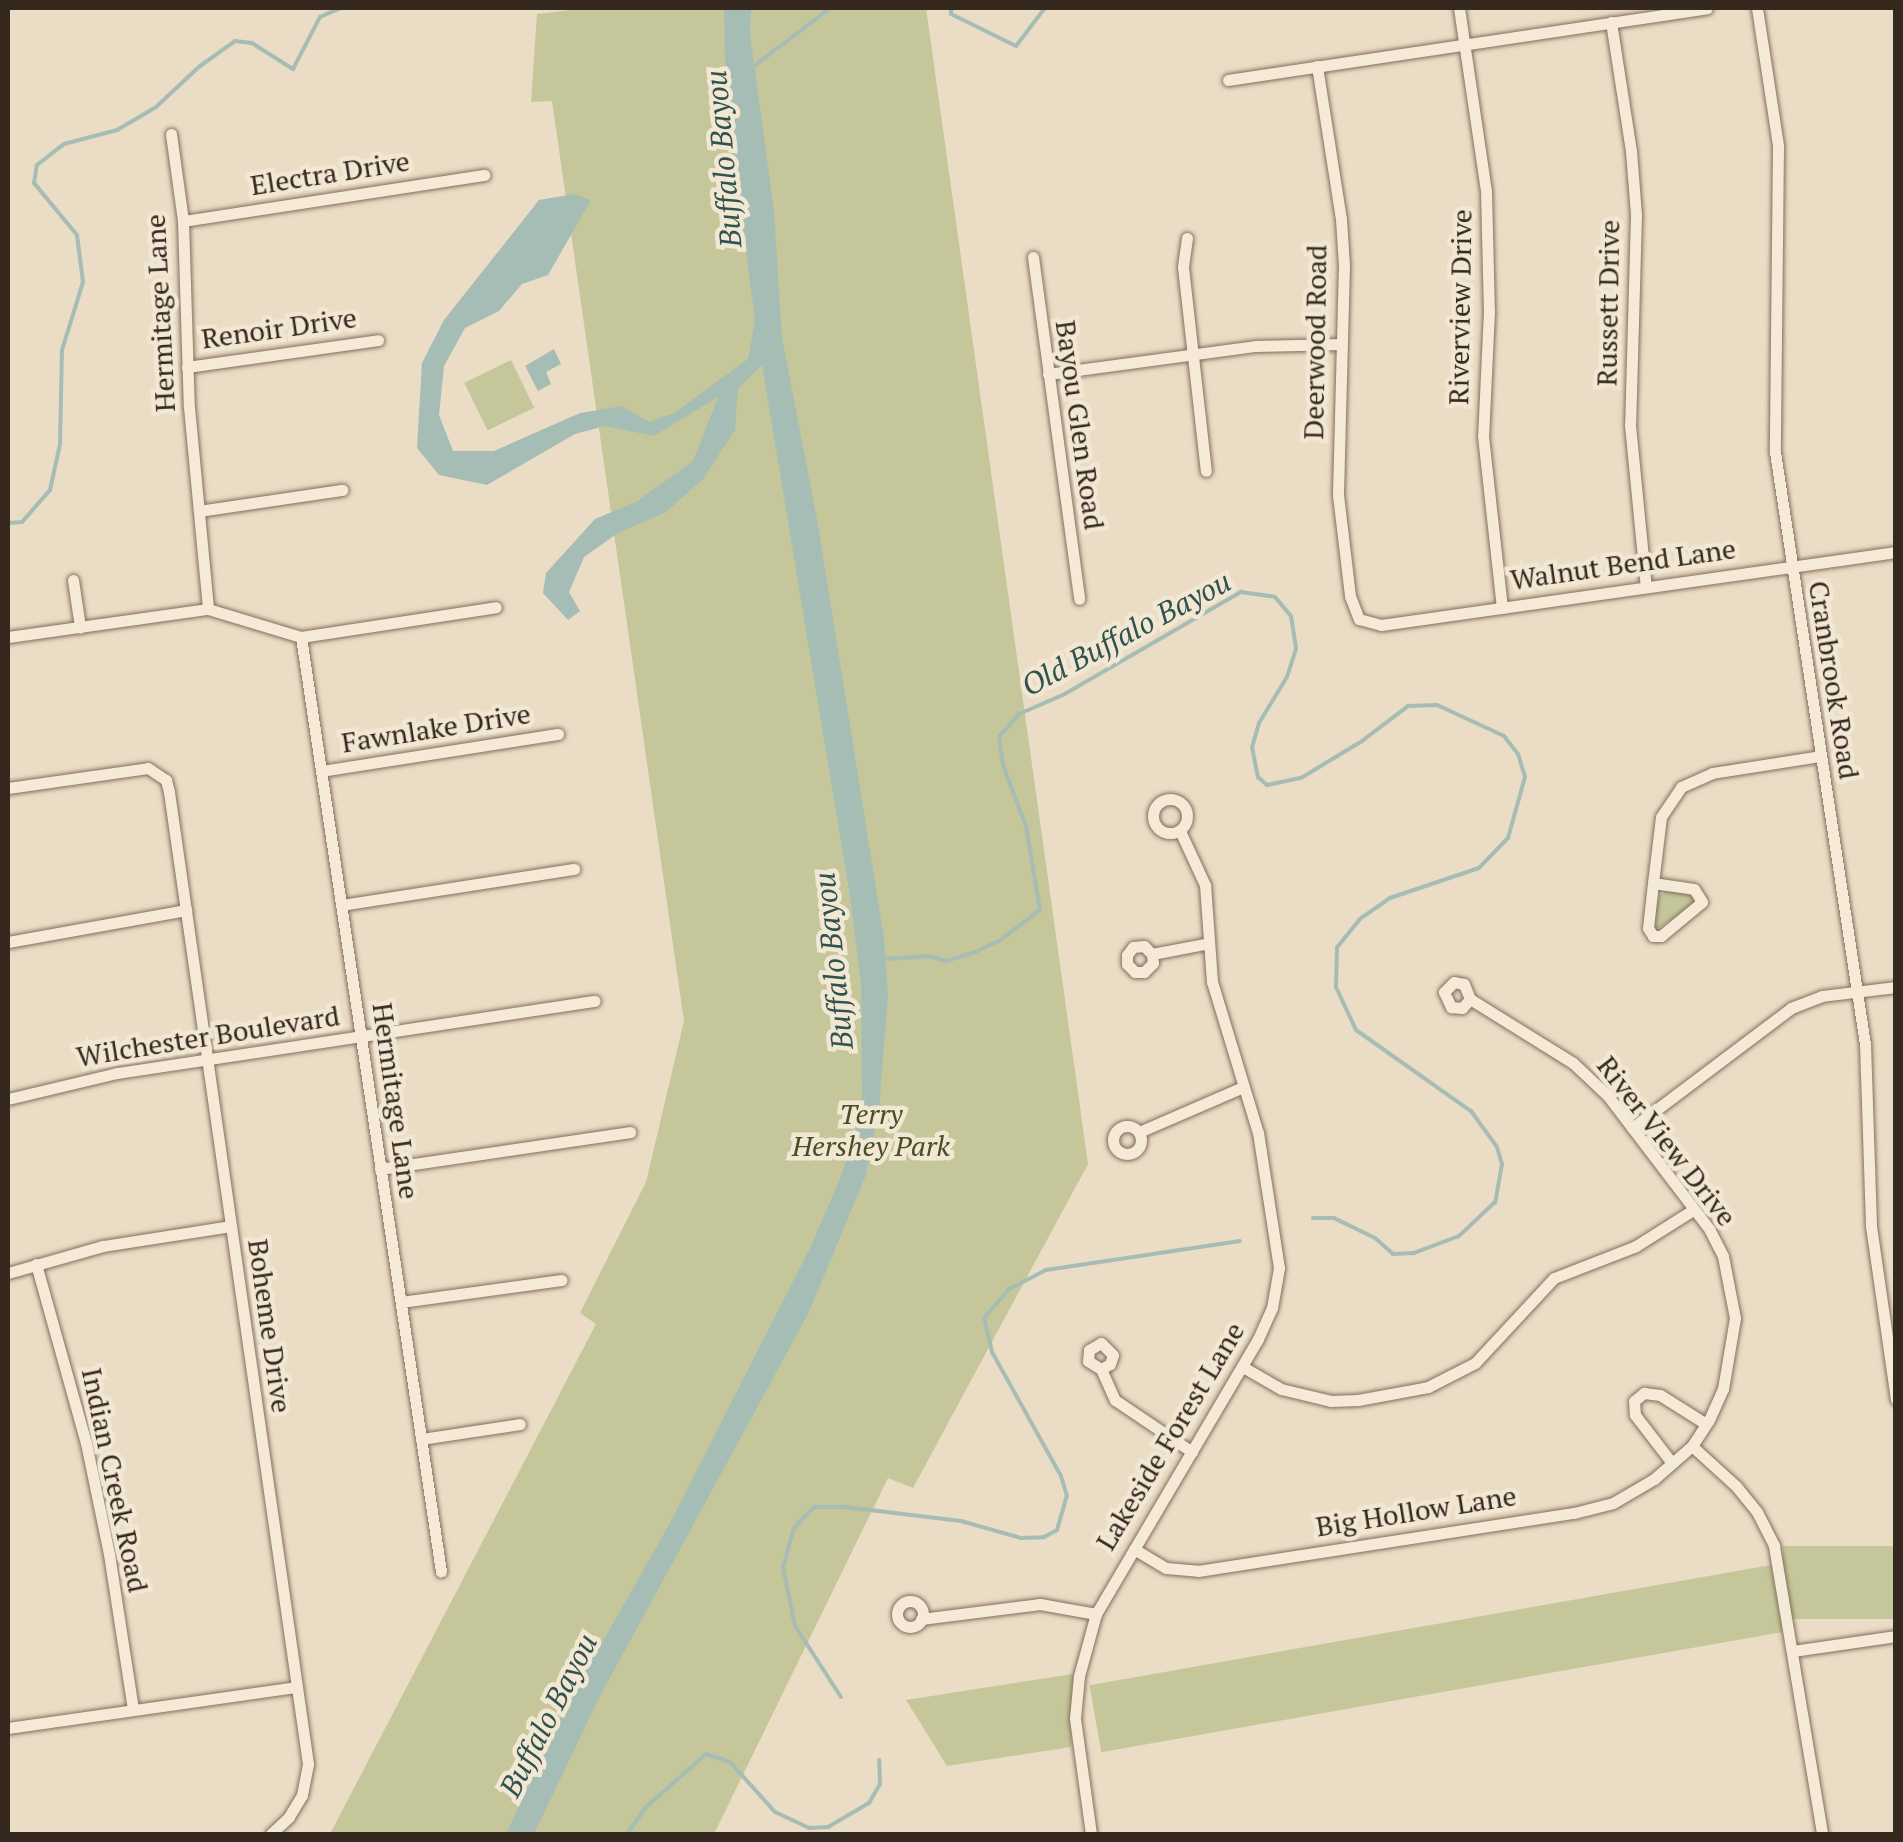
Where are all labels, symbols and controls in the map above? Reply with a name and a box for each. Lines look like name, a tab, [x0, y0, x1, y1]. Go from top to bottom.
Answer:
water label: Buffalo Bayou	[697, 69, 749, 249]
street label: Electra Drive	[248, 144, 412, 202]
street label: Riverview Drive	[1441, 209, 1479, 405]
street label: Hermitage Lane	[138, 213, 182, 413]
street label: Russett Drive	[1590, 219, 1626, 387]
street label: Deerwood Road	[1297, 244, 1333, 440]
street label: Renoir Drive	[199, 300, 359, 356]
street label: Bayou Glen Road	[1049, 318, 1111, 532]
street label: Walnut Bend Lane	[1508, 532, 1738, 596]
water label: Old Buffalo Bayou	[1015, 563, 1237, 703]
street label: Cranbrook Road	[1802, 578, 1866, 782]
street label: Fawnlake Drive	[339, 696, 533, 760]
water label: Buffalo Bayou	[806, 871, 860, 1051]
street label: Wilchester Boulevard	[74, 999, 342, 1073]
street label: Hermitage Lane	[366, 1001, 426, 1201]
street label: River View Drive	[1590, 1049, 1744, 1233]
park label: Terry Hershey Park	[792, 1097, 950, 1163]
street label: Boheme Drive	[241, 1237, 299, 1415]
street label: Lakeside Forest Lane	[1089, 1316, 1251, 1556]
street label: Indian Creek Road	[75, 1365, 155, 1595]
street label: Big Hollow Lane	[1313, 1479, 1519, 1543]
water label: Buffalo Bayou	[492, 1627, 604, 1803]

